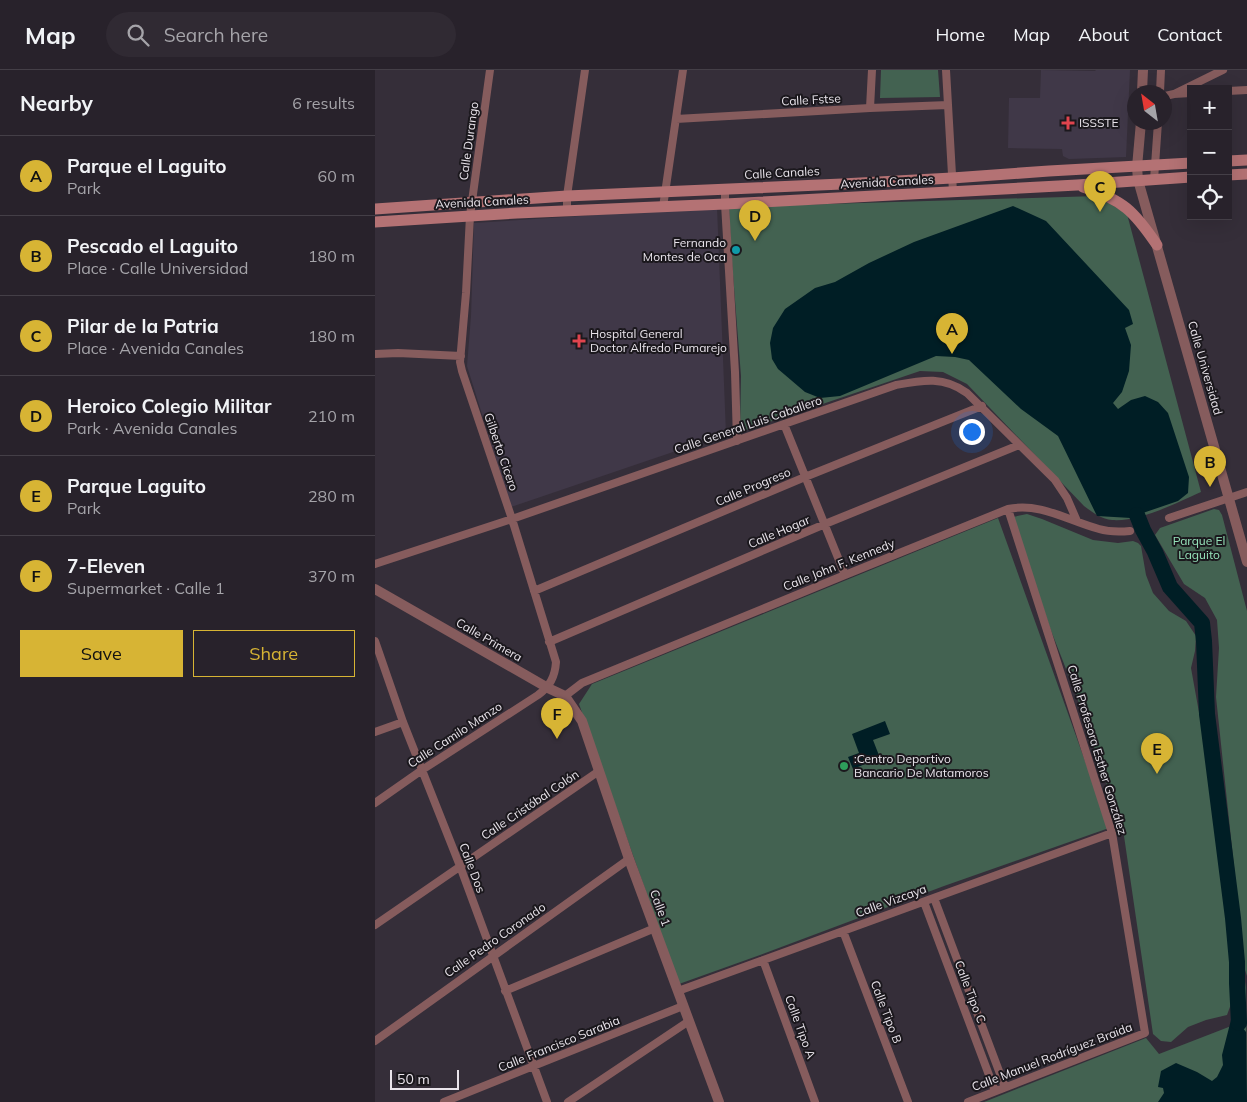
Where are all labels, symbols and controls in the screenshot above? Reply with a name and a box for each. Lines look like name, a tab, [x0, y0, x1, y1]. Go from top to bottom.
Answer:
search box	[106, 12, 456, 57]
text: Map	[25, 20, 76, 50]
icon: search	[124, 21, 152, 49]
text: Search here	[164, 23, 268, 47]
text: Home	[935, 23, 985, 46]
text: Map	[1013, 23, 1050, 46]
text: About	[1078, 23, 1129, 46]
text: Contact	[1157, 23, 1222, 46]
north arrow	[1127, 85, 1172, 130]
map controls	[1187, 85, 1232, 220]
button: +	[1187, 85, 1232, 130]
text: Nearby	[20, 90, 93, 116]
street label: Calle Fstse	[781, 90, 841, 109]
text: 6 results	[292, 93, 355, 113]
street label: Calle Durango	[456, 101, 481, 181]
place label: ISSSTE	[1079, 115, 1119, 130]
marker: ISSSTE	[1061, 116, 1075, 130]
button: −	[1187, 130, 1232, 175]
text: Parque el Laguito	[67, 154, 227, 178]
street label: Calle Canales	[744, 163, 820, 182]
text: A	[30, 166, 42, 186]
text: 60 m	[318, 166, 355, 186]
pin: C	[1084, 171, 1116, 212]
street label: Avenida Canales	[840, 172, 934, 191]
button: locate	[1187, 175, 1232, 220]
text: Park	[67, 178, 101, 198]
street label: Avenida Canales	[435, 192, 529, 211]
pin: D	[739, 200, 771, 241]
text: Pescado el Laguito	[67, 234, 238, 258]
place label: Fernando Montes de Oca	[643, 235, 726, 264]
marker: Fernando Montes de Oca	[730, 244, 742, 256]
text: B	[30, 246, 42, 266]
text: 180 m	[308, 246, 355, 266]
text: Place · Calle Universidad	[67, 258, 248, 278]
pin: A	[936, 313, 968, 354]
text: Pilar de la Patria	[67, 314, 219, 338]
street label: Calle Universidad	[1185, 319, 1226, 416]
text: C	[31, 326, 41, 346]
text: 180 m	[308, 326, 355, 346]
place label: Hospital General Doctor Alfredo Pumarejo	[590, 326, 727, 355]
marker: Hospital General Doctor Alfredo Pumarejo	[572, 334, 586, 348]
text: Place · Avenida Canales	[67, 338, 244, 358]
street label: Calle General Luis Caballero	[672, 392, 824, 457]
text: Heroico Colegio Militar	[67, 394, 272, 418]
text: D	[30, 406, 42, 426]
text: 210 m	[308, 406, 355, 426]
street label: Gilberto Cicero	[481, 411, 522, 493]
text: Park · Avenida Canales	[67, 418, 237, 438]
your location	[959, 419, 985, 445]
pin: B	[1194, 446, 1226, 487]
street label: Calle Progreso	[713, 464, 793, 509]
text: Parque Laguito	[67, 474, 206, 498]
text: E	[31, 486, 41, 506]
text: 280 m	[308, 486, 355, 506]
text: Park	[67, 498, 101, 518]
street label: Calle Hogar	[746, 512, 812, 551]
park label: Parque El Laguito	[1173, 533, 1225, 562]
street label: Calle John F. Kennedy	[781, 535, 897, 594]
text: 7-Eleven	[67, 554, 145, 578]
text: F	[31, 566, 41, 586]
text: 370 m	[308, 566, 355, 586]
text: Supermarket · Calle 1	[67, 578, 225, 598]
street label: Calle Primera	[453, 615, 525, 665]
button: Save	[20, 630, 183, 677]
button: Share	[193, 630, 355, 677]
street label: Calle Profesora Esther González	[1064, 663, 1131, 837]
street label: Calle Camilo Manzo	[405, 698, 505, 771]
pin: F	[541, 698, 573, 739]
pin: E	[1141, 733, 1173, 774]
place label: :Centro Deportivo Bancario De Matamoros	[854, 751, 989, 780]
marker: :Centro Deportivo Bancario De Matamoros	[838, 760, 850, 772]
street label: Calle Cristóbal Colón	[478, 766, 581, 843]
street label: Calle Dos	[456, 841, 489, 895]
street label: Calle Vizcaya	[853, 881, 928, 920]
street label: Calle 1	[647, 888, 674, 928]
street label: Calle Pedro Coronado	[441, 899, 548, 980]
street label: Calle Tipo C	[952, 958, 989, 1025]
street label: Calle Tipo B	[868, 978, 905, 1045]
street label: Calle Tipo A	[782, 993, 819, 1061]
street label: Calle Francisco Sarabia	[496, 1012, 622, 1075]
street label: Calle Manuel Rodríguez Braida	[969, 1019, 1134, 1094]
scale bar	[390, 1067, 459, 1090]
text: 50 m	[397, 1070, 430, 1088]

